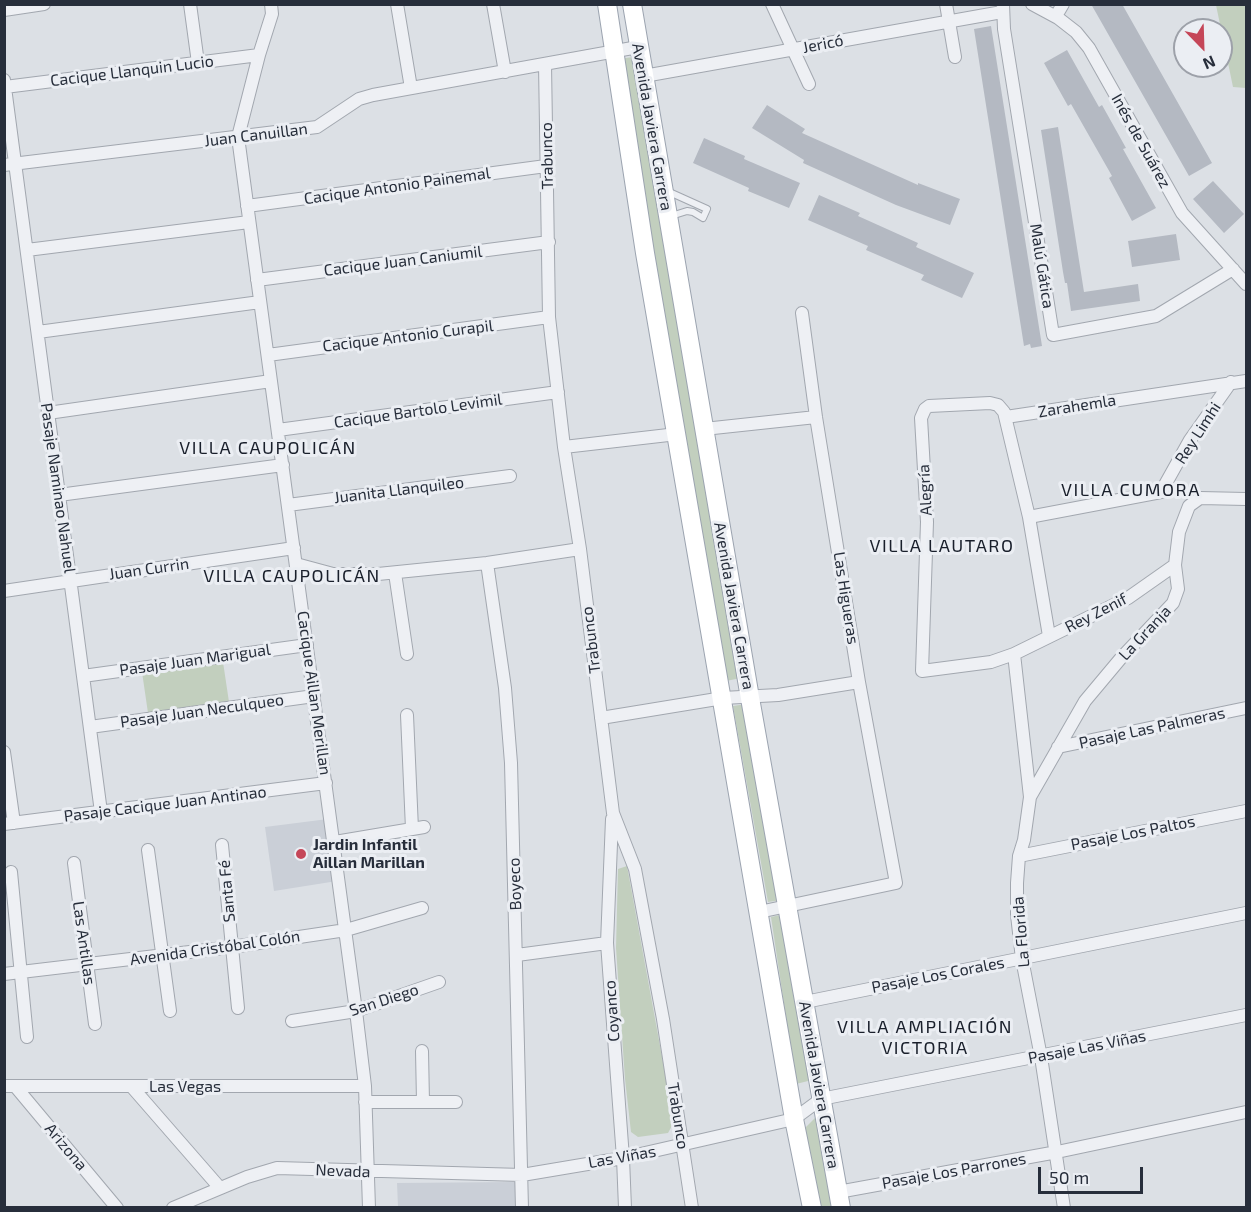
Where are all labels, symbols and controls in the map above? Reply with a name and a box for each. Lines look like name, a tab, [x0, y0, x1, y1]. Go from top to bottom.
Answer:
north arrow	[1173, 18, 1233, 78]
street label: Jericó	[801, 31, 845, 57]
street label: Avenida Javiera Carrera	[628, 42, 676, 212]
street label: Cacique Llanquin Lucio	[49, 51, 215, 91]
text: N	[1200, 52, 1218, 74]
street label: Inés de Suárez	[1107, 90, 1175, 192]
street label: Juan Canuillan	[203, 119, 309, 151]
street label: Trabunco	[537, 122, 557, 190]
street label: Cacique Antonio Painemal	[303, 163, 491, 209]
street label: Malú Gática	[1026, 222, 1058, 310]
street label: Cacique Juan Caniumil	[323, 242, 483, 280]
street label: Cacique Antonio Curapil	[322, 316, 494, 356]
street label: Cacique Bartolo Levimil	[333, 390, 503, 432]
street label: Zarahemla	[1037, 390, 1117, 422]
street label: Rey Limhi	[1171, 398, 1225, 468]
street label: Pasaje Naminao Nahuel	[37, 402, 79, 574]
district label: VILLA CAUPOLICÁN	[179, 437, 357, 459]
street label: Alegría	[914, 464, 936, 516]
street label: Juanita Llanquileo	[333, 473, 465, 507]
district label: VILLA CUMORA	[1061, 479, 1201, 501]
street label: Avenida Javiera Carrera	[710, 521, 758, 691]
district label: VILLA LAUTARO	[870, 535, 1014, 557]
street label: Las Higueras	[829, 550, 863, 646]
street label: Juan Currin	[108, 554, 190, 584]
district label: VILLA CAUPOLICÁN	[203, 565, 381, 587]
street label: Rey Zenif	[1062, 589, 1130, 637]
street label: La Granja	[1115, 602, 1175, 664]
street label: Trabunco	[577, 605, 605, 675]
street label: Cacique Aillan Merillan	[293, 610, 335, 776]
street label: Pasaje Juan Marigual	[118, 640, 272, 680]
street label: Pasaje Juan Neculqueo	[119, 690, 285, 732]
street label: Pasaje Las Palmeras	[1077, 703, 1227, 753]
street label: Pasaje Cacique Juan Antinao	[63, 782, 267, 826]
street label: Pasaje Los Paltos	[1069, 812, 1197, 854]
place label: Jardin Infantil Aillan Marillan	[313, 835, 425, 873]
marker: Jardin Infantil Aillan Marillan	[294, 847, 308, 861]
street label: Boyeco	[504, 857, 526, 911]
street label: Santa Fé	[215, 859, 239, 923]
street label: La Florida	[1008, 896, 1034, 968]
street label: Las Antillas	[69, 900, 99, 986]
street label: Avenida Cristóbal Colón	[129, 927, 301, 969]
street label: Pasaje Los Corales	[870, 953, 1006, 997]
street label: San Diego	[347, 980, 421, 1020]
street label: Coyanco	[600, 980, 624, 1042]
street label: Avenida Javiera Carrera	[795, 1000, 843, 1170]
district label: VILLA AMPLIACIÓN VICTORIA	[837, 1016, 1013, 1058]
street label: Pasaje Las Viñas	[1026, 1026, 1148, 1068]
street label: Las Vegas	[149, 1077, 221, 1097]
street label: Trabunco	[663, 1081, 693, 1151]
street label: Arizona	[41, 1120, 91, 1174]
street label: Las Viñas	[587, 1142, 657, 1172]
street label: Pasaje Los Parrones	[880, 1149, 1028, 1193]
scale bar	[1041, 1155, 1146, 1193]
street label: Nevada	[315, 1160, 371, 1182]
text: 50 m	[1049, 1166, 1089, 1188]

